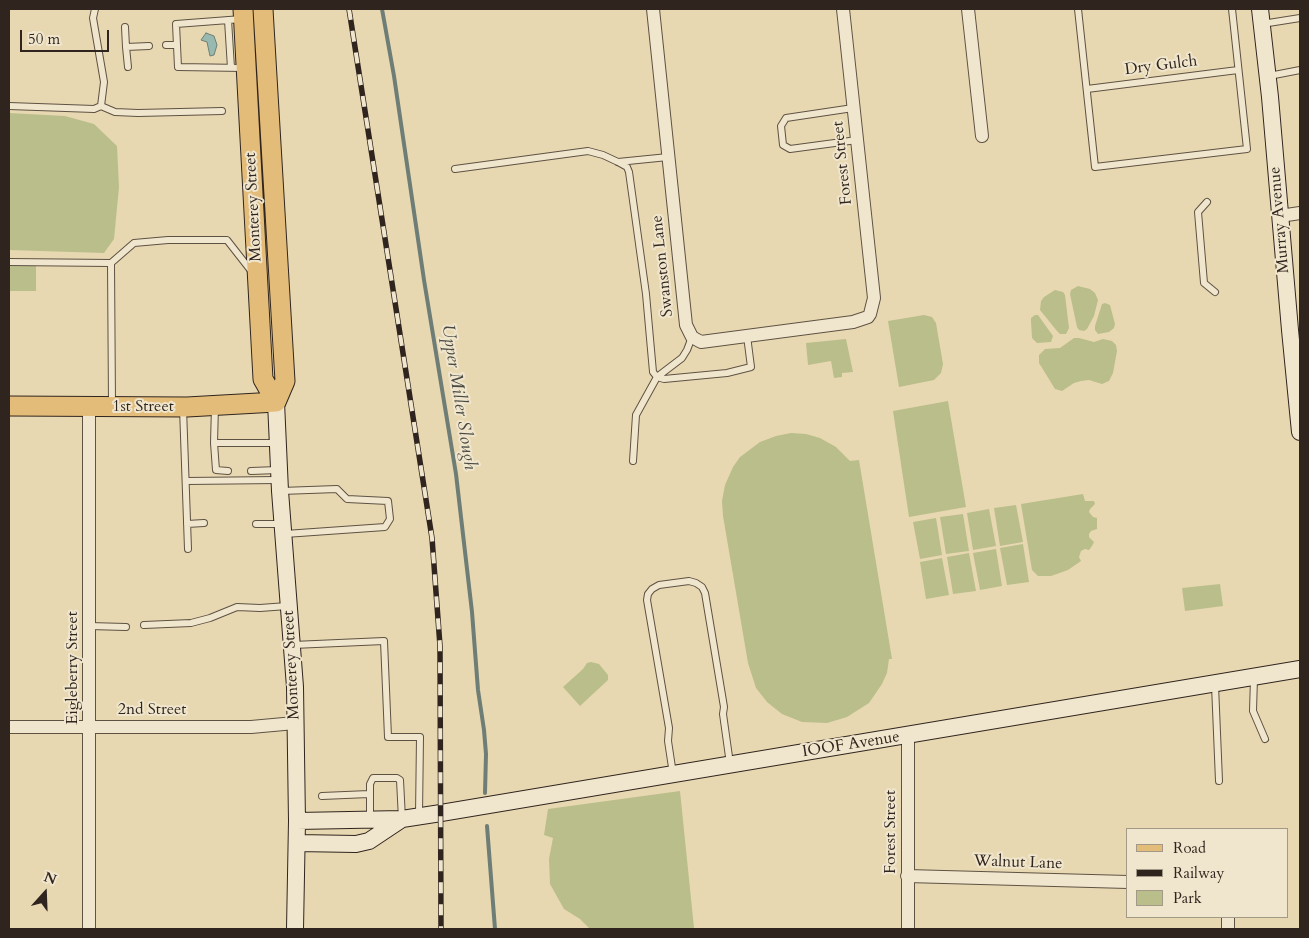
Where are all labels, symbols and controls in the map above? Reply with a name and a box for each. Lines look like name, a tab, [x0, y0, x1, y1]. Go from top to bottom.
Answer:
scale bar	[22, 20, 111, 52]
text: 50 m	[28, 29, 60, 49]
street label: Dry Gulch	[1124, 52, 1198, 80]
street label: Forest Street	[829, 120, 857, 206]
street label: Monterey Street	[242, 152, 266, 262]
street label: Murray Avenue	[1266, 166, 1294, 274]
street label: Swanston Lane	[648, 214, 678, 318]
water label: Upper Miller Slough	[436, 323, 480, 471]
street label: 1st Street	[112, 397, 174, 417]
street label: Monterey Street	[280, 610, 304, 720]
street label: Eigleberry Street	[63, 611, 83, 725]
street label: 2nd Street	[118, 700, 186, 720]
street label: IOOF Avenue	[801, 728, 901, 762]
street label: Forest Street	[881, 790, 901, 874]
legend	[1126, 828, 1289, 918]
text: Road	[1173, 838, 1206, 858]
street label: Walnut Lane	[973, 852, 1063, 874]
text: Railway	[1173, 863, 1224, 883]
text: N	[41, 867, 59, 889]
north arrow	[20, 868, 70, 918]
text: Park	[1173, 888, 1202, 908]

